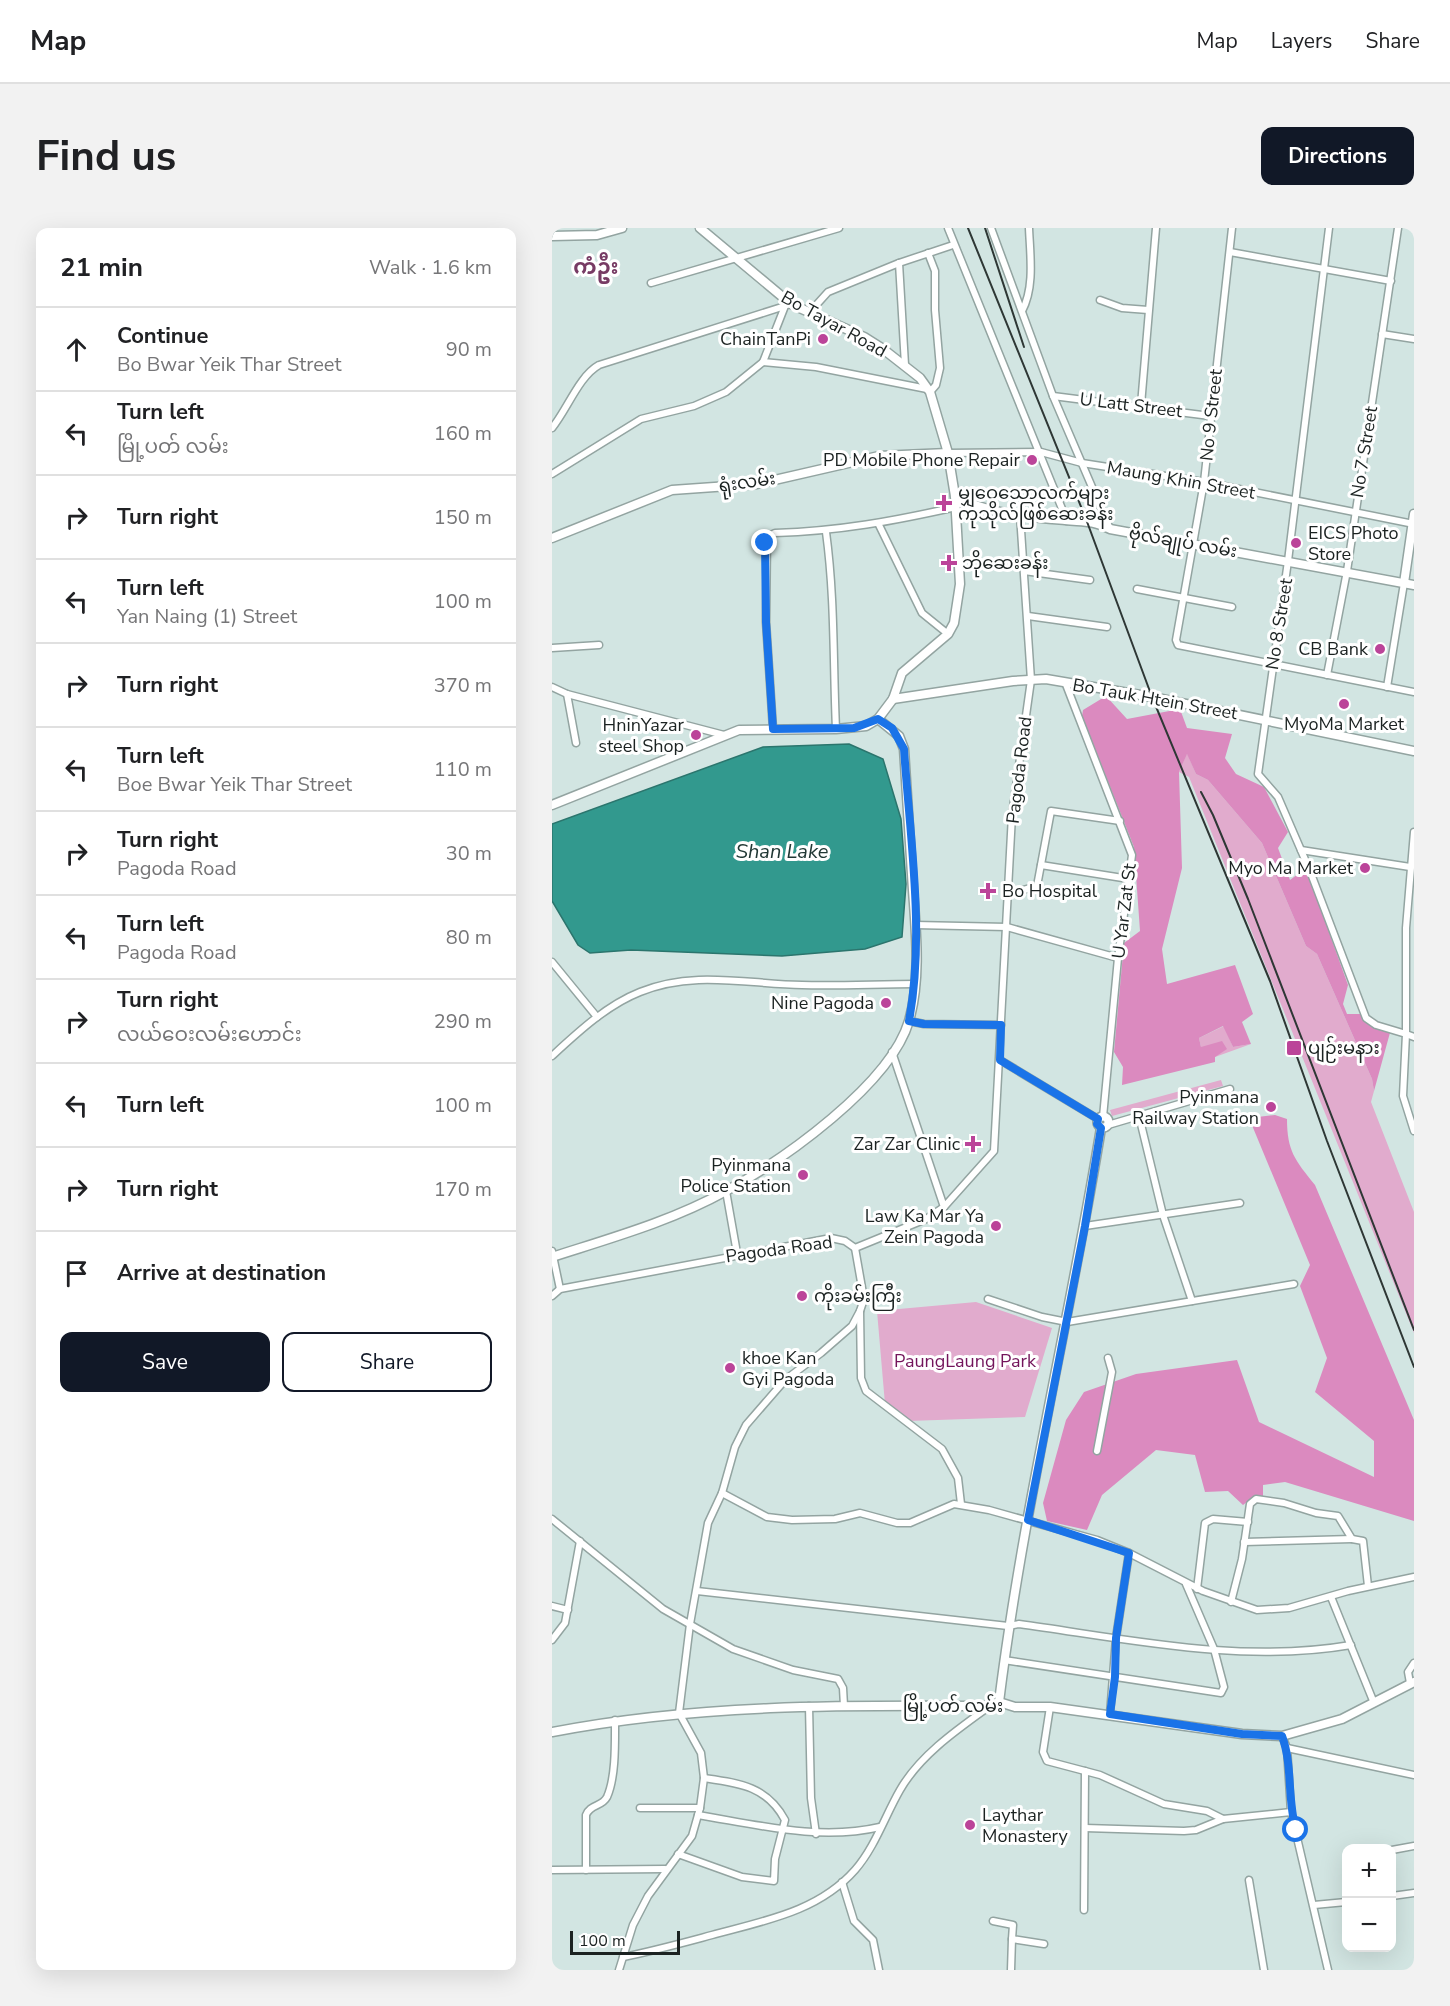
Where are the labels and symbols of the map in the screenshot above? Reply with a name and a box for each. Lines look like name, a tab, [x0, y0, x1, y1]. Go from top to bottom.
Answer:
district label: ကံဦး	[573, 252, 619, 284]
street label: Bo Tayar Road	[777, 285, 891, 363]
place label: ChainTanPi	[720, 327, 811, 351]
marker: ChainTanPi	[816, 332, 830, 346]
street label: No 9 Street	[1194, 367, 1228, 462]
street label: U Latt Street	[1078, 387, 1184, 423]
street label: No 7 Street	[1345, 404, 1383, 500]
place label: PD Mobile Phone Repair	[823, 448, 1021, 472]
marker: PD Mobile Phone Repair	[1025, 453, 1039, 467]
street label: Maung Khin Street	[1105, 455, 1258, 505]
street label: ရုံးလမ်း	[717, 465, 777, 501]
place label: မျှဝေသောလက်များ ကုသိုလ်ဖြစ်ဆေးခန်း	[958, 480, 1113, 529]
marker: မျှဝေသောလက်များ ကုသိုလ်ဖြစ်ဆေးခန်း	[935, 494, 953, 512]
street label: ဗိုလ်ချုပ် လမ်း	[1127, 519, 1239, 566]
place label: EICS Photo Store	[1308, 521, 1398, 566]
route end	[751, 529, 777, 555]
marker: EICS Photo Store	[1289, 536, 1303, 550]
place label: ဘိုဆေးခန်း	[962, 549, 1049, 578]
marker: ဘိုဆေးခန်း	[940, 554, 958, 572]
street label: No 8 Street	[1260, 576, 1298, 672]
place label: CB Bank	[1298, 637, 1369, 661]
marker: CB Bank	[1373, 642, 1387, 656]
street label: Bo Tauk Htein Street	[1071, 673, 1240, 725]
marker: MyoMa Market	[1337, 697, 1351, 711]
place label: MyoMa Market	[1284, 712, 1405, 736]
place label: HninYazar steel Shop	[598, 713, 685, 758]
street label: Pagoda Road	[1001, 715, 1037, 825]
marker: HninYazar steel Shop	[689, 728, 703, 742]
water label: Shan Lake	[736, 838, 829, 865]
place label: Myo Ma Market	[1228, 856, 1354, 880]
street label: U Yar Zat St	[1106, 861, 1142, 960]
marker: Myo Ma Market	[1358, 861, 1372, 875]
place label: Bo Hospital	[1002, 879, 1098, 903]
marker: Bo Hospital	[979, 882, 997, 900]
place label: Nine Pagoda	[771, 991, 874, 1015]
marker: Nine Pagoda	[879, 996, 893, 1010]
place label: ပျဉ်းမနား	[1308, 1035, 1380, 1063]
marker: ပျဉ်းမနား	[1285, 1039, 1303, 1057]
place label: Pyinmana Railway Station	[1132, 1085, 1259, 1130]
marker: Pyinmana Railway Station	[1264, 1100, 1278, 1114]
place label: Zar Zar Clinic	[854, 1132, 960, 1156]
marker: Zar Zar Clinic	[964, 1135, 982, 1153]
place label: Pyinmana Police Station	[681, 1153, 791, 1198]
marker: Pyinmana Police Station	[796, 1168, 810, 1182]
place label: Law Ka Mar Ya Zein Pagoda	[865, 1204, 984, 1249]
marker: Law Ka Mar Ya Zein Pagoda	[989, 1219, 1003, 1233]
street label: Pagoda Road	[724, 1230, 834, 1268]
place label: ကိုးခမ်းကြီး	[814, 1282, 902, 1311]
marker: ကိုးခမ်းကြီး	[795, 1289, 809, 1303]
place label: khoe Kan Gyi Pagoda	[742, 1346, 834, 1391]
park label: PaungLaung Park	[894, 1349, 1037, 1373]
marker: khoe Kan Gyi Pagoda	[723, 1361, 737, 1375]
street label: မြို့ပတ် လမ်း	[903, 1692, 1003, 1721]
place label: Laythar Monastery	[982, 1803, 1068, 1848]
route start	[1282, 1816, 1308, 1842]
marker: Laythar Monastery	[963, 1818, 977, 1832]
scale bar	[570, 1928, 680, 1956]

